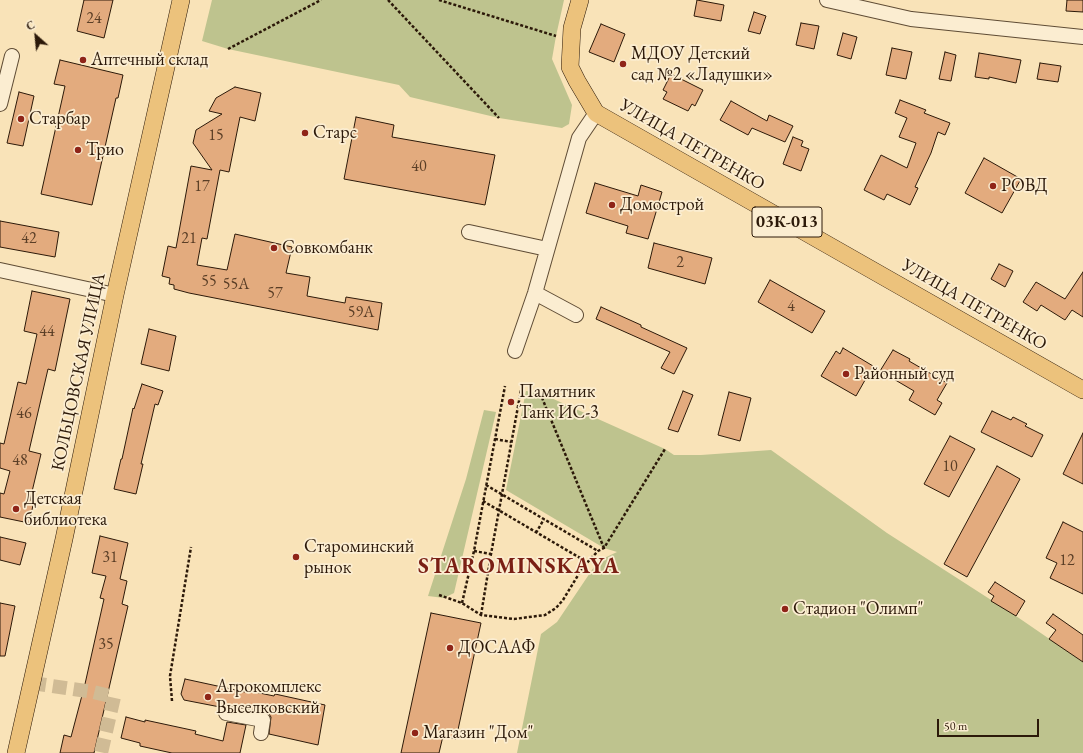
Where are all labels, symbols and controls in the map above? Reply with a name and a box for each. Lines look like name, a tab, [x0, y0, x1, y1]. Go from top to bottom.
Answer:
house number: 24	[86, 9, 102, 29]
north arrow	[16, 16, 56, 56]
text: С	[24, 17, 37, 33]
place label: МДОУ Детский сад №2 «Ладушки»	[631, 43, 773, 86]
place label: Аптечный склад	[91, 49, 208, 71]
marker: Аптечный склад	[78, 55, 88, 65]
marker: МДОУ Детский сад №2 «Ладушки»	[618, 59, 628, 69]
street label: УЛИЦА ПЕТРЕНКО	[616, 95, 768, 195]
place label: Старбар	[29, 108, 90, 130]
marker: Старбар	[16, 114, 26, 124]
place label: Старс	[313, 122, 357, 144]
house number: 15	[208, 126, 224, 146]
marker: Старс	[300, 128, 310, 138]
place label: Трио	[86, 139, 124, 161]
marker: Трио	[73, 145, 83, 155]
house number: 40	[411, 157, 427, 177]
place label: РОВД	[1001, 175, 1048, 197]
house number: 17	[194, 177, 210, 197]
marker: РОВД	[988, 181, 998, 191]
place label: Домострой	[620, 194, 704, 216]
marker: Домострой	[607, 200, 617, 210]
road number: 03К-013	[752, 207, 822, 237]
house number: 42	[21, 229, 37, 249]
house number: 21	[181, 229, 197, 249]
place label: Совкомбанк	[282, 237, 373, 259]
marker: Совкомбанк	[269, 243, 279, 253]
house number: 2	[676, 253, 684, 273]
street label: УЛИЦА ПЕТРЕНКО	[898, 255, 1050, 355]
street label: КОЛЬЦОВСКАЯ УЛИЦА	[47, 271, 111, 473]
house number: 55	[201, 272, 217, 292]
house number: 55А	[223, 275, 249, 295]
house number: 57	[267, 284, 283, 304]
house number: 4	[787, 297, 795, 317]
house number: 59А	[348, 303, 374, 323]
house number: 44	[39, 322, 55, 342]
place label: Районный суд	[854, 363, 954, 385]
marker: Районный суд	[841, 369, 851, 379]
place label: Памятник Танк ИС-3	[519, 381, 599, 424]
marker: Памятник Танк ИС-3	[506, 397, 516, 407]
house number: 46	[16, 404, 32, 424]
house number: 48	[12, 451, 28, 471]
house number: 10	[942, 457, 958, 477]
place label: Детская библиотека	[24, 488, 107, 530]
marker: Детская библиотека	[11, 504, 21, 514]
place label: Староминский рынок	[304, 536, 414, 578]
house number: 31	[102, 548, 118, 568]
house number: 12	[1059, 551, 1075, 571]
marker: Староминский рынок	[291, 552, 301, 562]
district label: STAROMINSKAYA	[418, 554, 620, 580]
place label: Стадион "Олимп"	[793, 598, 924, 620]
marker: Стадион "Олимп"	[780, 604, 790, 614]
house number: 35	[98, 635, 114, 655]
place label: ДОСААФ	[458, 637, 535, 659]
marker: ДОСААФ	[445, 643, 455, 653]
place label: Агрокомплекс Выселковский	[216, 676, 322, 718]
marker: Агрокомплекс Выселковский	[203, 692, 213, 702]
scale bar	[939, 711, 1041, 737]
text: 50 m	[944, 718, 967, 734]
place label: Магазин "Дом"	[423, 722, 533, 744]
marker: Магазин "Дом"	[410, 728, 420, 738]

